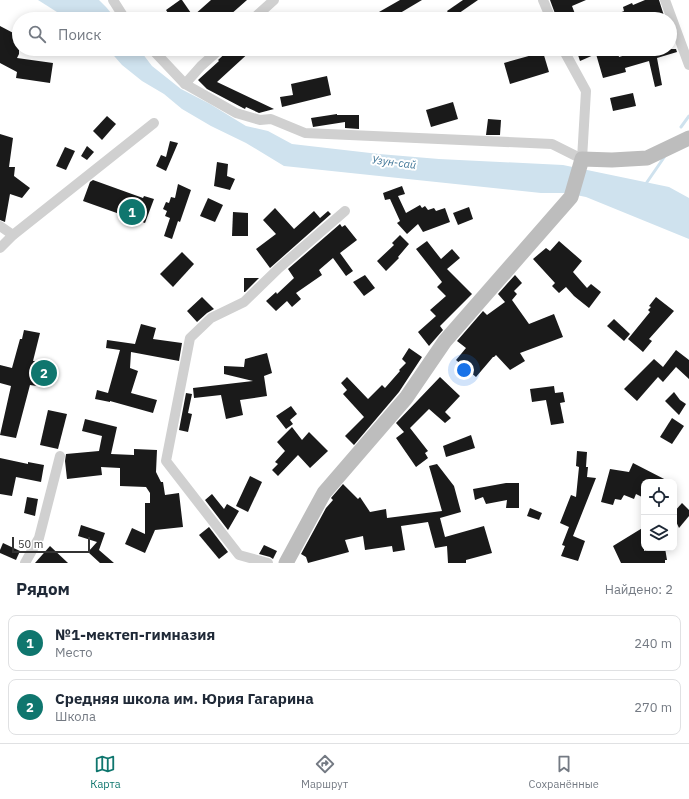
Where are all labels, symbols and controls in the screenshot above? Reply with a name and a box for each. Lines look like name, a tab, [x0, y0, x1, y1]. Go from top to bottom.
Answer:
search box	[12, 12, 677, 56]
icon: search	[26, 23, 48, 45]
text: Поиск	[58, 25, 101, 44]
water label: Узун-сай	[371, 152, 417, 172]
pin: 1	[119, 197, 145, 227]
pin: 2	[31, 358, 57, 388]
your location	[454, 360, 474, 380]
map controls	[641, 479, 677, 551]
button: locate	[641, 479, 677, 515]
button: layers	[641, 515, 677, 551]
scale bar	[12, 535, 90, 554]
text: 50 m	[18, 537, 43, 551]
text: Рядом	[16, 578, 70, 600]
text: Найдено: 2	[605, 581, 673, 598]
text: №1-мектеп-гимназия	[55, 625, 215, 644]
text: 1	[26, 635, 34, 652]
text: 240 m	[634, 635, 672, 652]
text: Место	[55, 644, 93, 661]
text: Средняя школа им. Юрия Гагарина	[55, 689, 314, 708]
text: 2	[26, 699, 34, 716]
text: 270 m	[634, 699, 672, 716]
text: Школа	[55, 708, 96, 725]
tab: Карта	[90, 753, 121, 791]
tab: Маршрут	[301, 753, 348, 791]
tab: Сохранённые	[529, 753, 599, 791]

